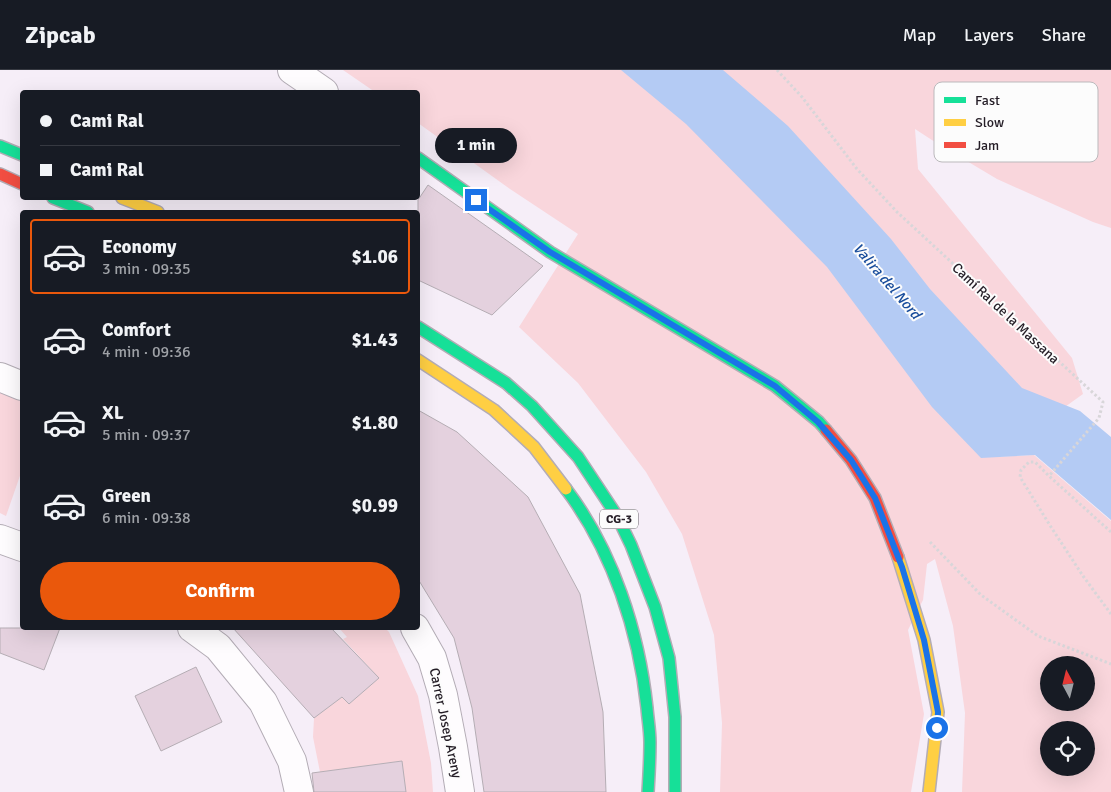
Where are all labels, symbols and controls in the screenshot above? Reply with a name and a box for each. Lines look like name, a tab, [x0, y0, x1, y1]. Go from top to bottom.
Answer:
text: Zipcab	[25, 20, 96, 50]
text: Map	[903, 24, 936, 46]
text: Layers	[964, 24, 1014, 46]
text: Share	[1042, 24, 1086, 46]
legend	[934, 82, 1098, 162]
text: Fast	[975, 92, 1000, 109]
text: Cami Ral	[70, 109, 144, 133]
text: Slow	[975, 114, 1004, 131]
callout: 1 min	[435, 128, 517, 162]
text: 1 min	[457, 135, 495, 155]
text: Jam	[975, 137, 999, 154]
text: Cami Ral	[70, 158, 144, 182]
route end	[465, 189, 487, 211]
icon: car	[42, 234, 87, 279]
text: Economy	[102, 235, 176, 259]
water label: Valira del Nord	[849, 239, 926, 324]
text: $1.06	[352, 245, 398, 269]
text: 3 min · 09:35	[102, 259, 191, 279]
street label: Camí Ral de la Massana	[949, 259, 1063, 367]
icon: car	[42, 317, 87, 362]
text: Comfort	[102, 318, 171, 342]
text: $1.43	[352, 328, 398, 352]
text: 4 min · 09:36	[102, 342, 191, 362]
icon: car	[42, 400, 87, 445]
text: XL	[102, 401, 124, 425]
text: $1.80	[352, 411, 398, 435]
text: 5 min · 09:37	[102, 425, 191, 445]
icon: car	[42, 483, 87, 528]
text: Green	[102, 484, 151, 508]
text: $0.99	[352, 494, 398, 518]
text: 6 min · 09:38	[102, 508, 191, 528]
road number: CG-3	[600, 509, 638, 528]
button: Confirm	[40, 562, 400, 620]
north arrow	[1040, 656, 1095, 711]
map controls	[1040, 656, 1095, 776]
street label: Carrer Josep Areny	[426, 666, 466, 780]
route start	[926, 717, 948, 739]
button: locate	[1040, 721, 1095, 776]

